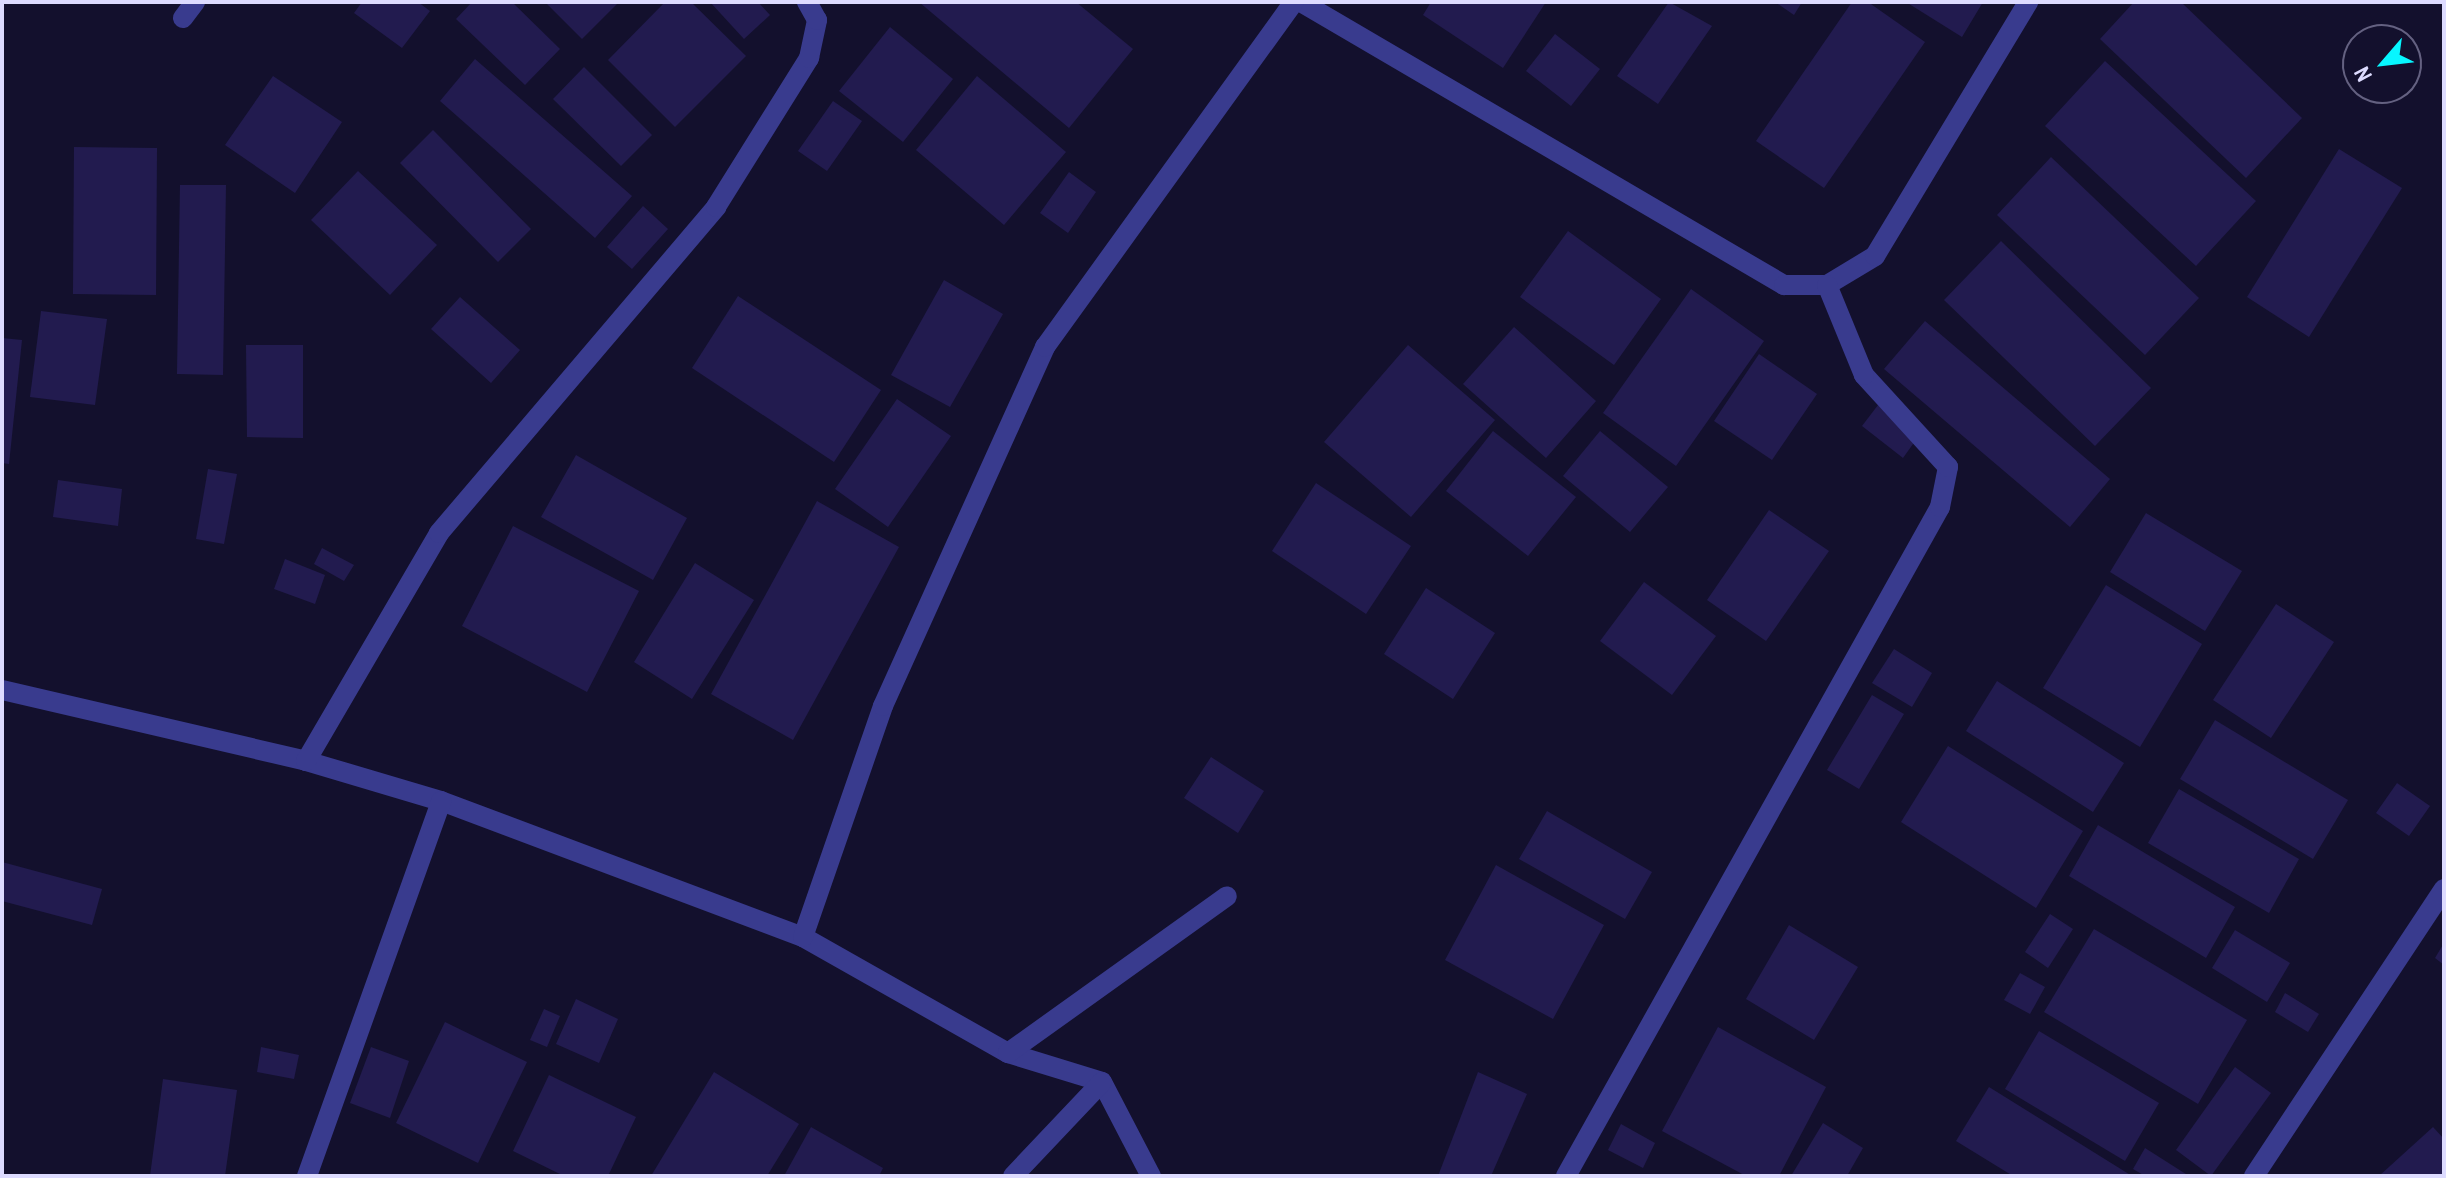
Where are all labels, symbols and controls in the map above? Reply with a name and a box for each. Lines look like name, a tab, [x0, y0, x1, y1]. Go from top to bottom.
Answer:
north arrow	[2342, 24, 2422, 104]
text: N	[2346, 62, 2379, 87]

